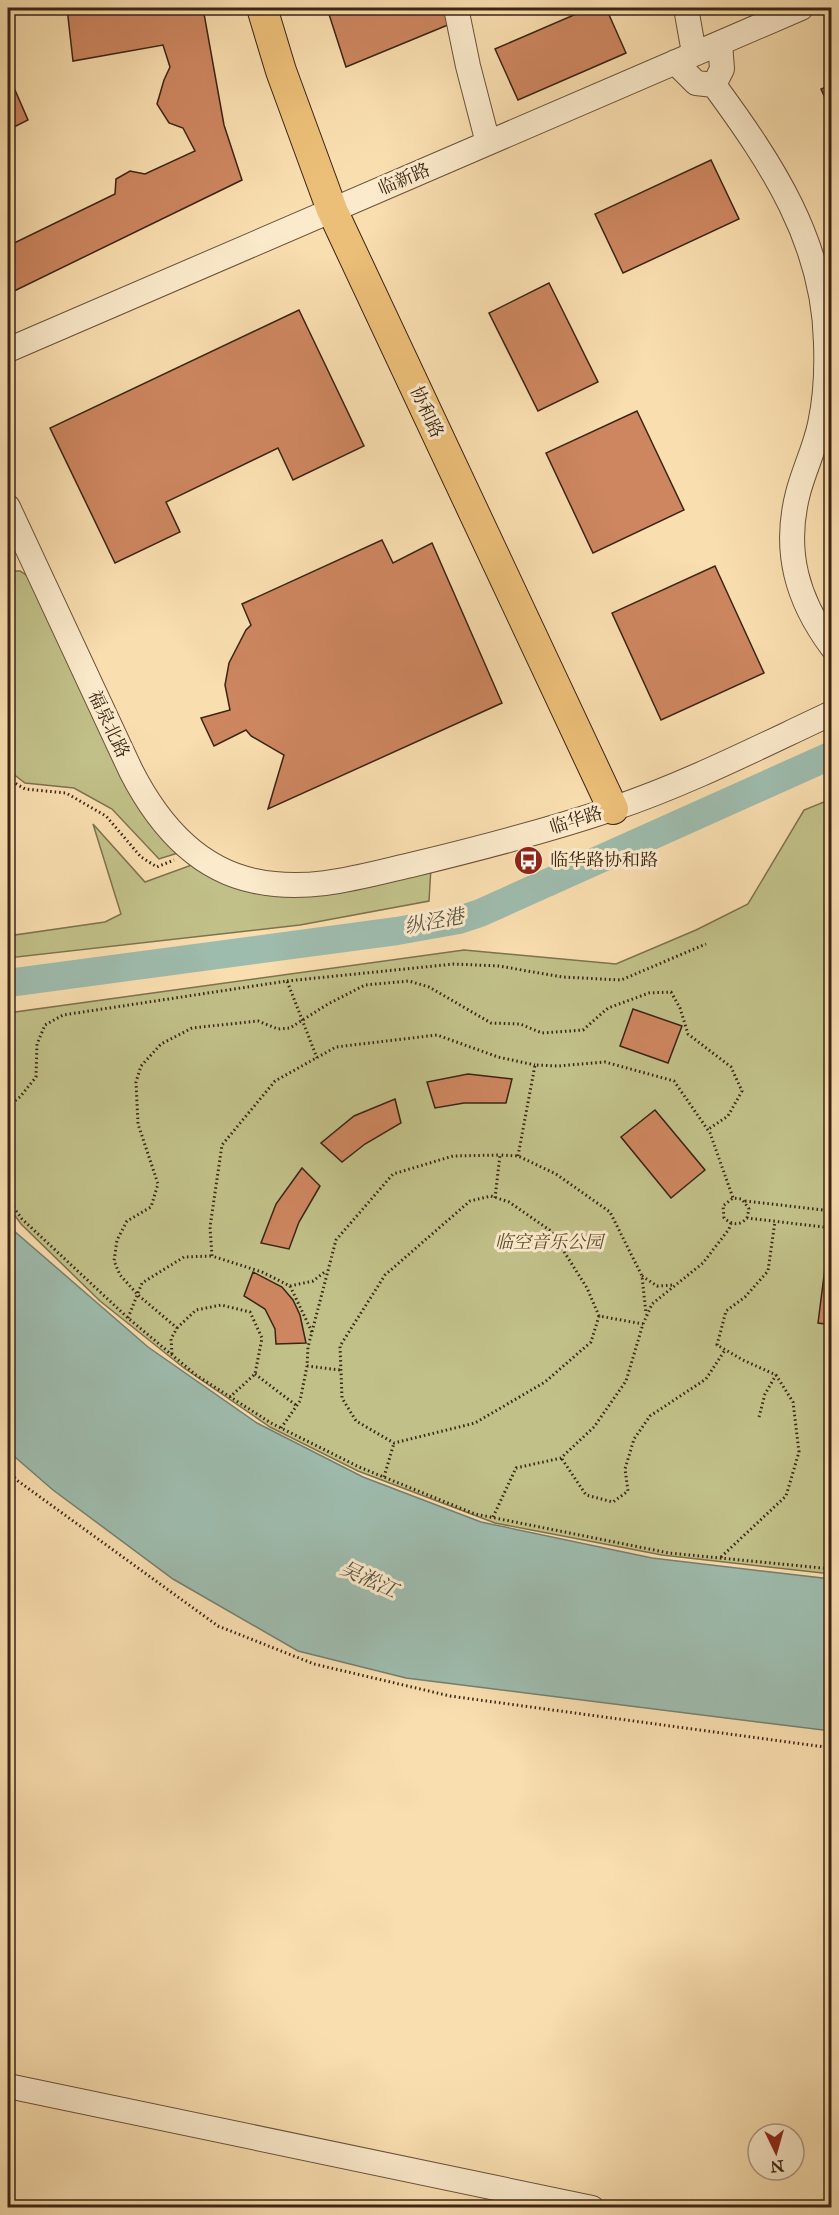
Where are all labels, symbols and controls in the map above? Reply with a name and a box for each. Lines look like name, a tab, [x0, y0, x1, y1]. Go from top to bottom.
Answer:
street label: 临新路	[375, 158, 433, 200]
street label: 协和路	[406, 383, 448, 441]
street label: 福泉北路	[84, 687, 134, 761]
street label: 临华路	[547, 802, 605, 838]
bus stop icon: 临华路协和路	[513, 844, 545, 876]
place label: 临华路协和路	[550, 849, 658, 871]
water label: 纵泾港	[402, 903, 469, 939]
park label: 临空音乐公园	[495, 1231, 606, 1253]
water label: 吴淞江	[337, 1555, 404, 1604]
north arrow	[746, 2122, 806, 2182]
text: N	[769, 2156, 785, 2177]

